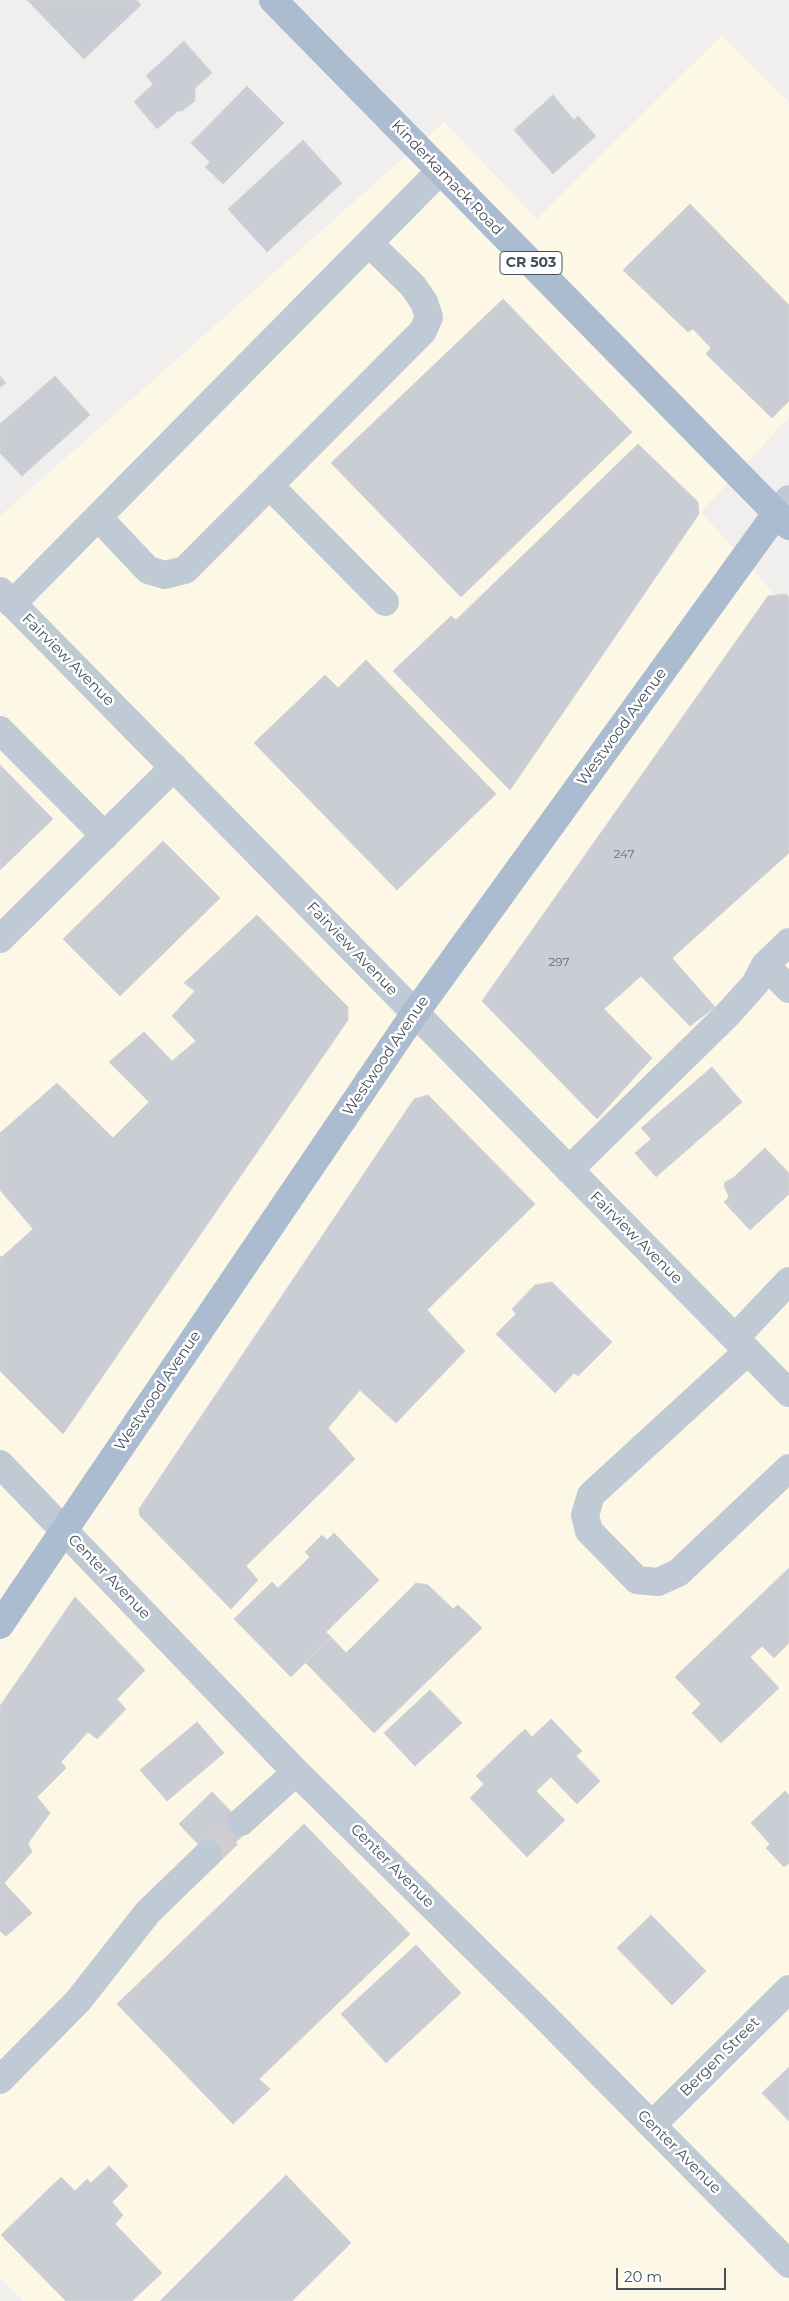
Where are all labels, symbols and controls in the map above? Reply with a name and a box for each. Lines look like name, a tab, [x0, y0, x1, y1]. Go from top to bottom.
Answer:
street label: Kinderkamack Road	[387, 117, 507, 239]
road number: CR 503	[500, 252, 562, 274]
street label: Fairview Avenue	[18, 610, 118, 710]
street label: Westwood Avenue	[573, 665, 671, 789]
house number: 247	[614, 847, 634, 861]
street label: Fairview Avenue	[303, 898, 401, 1000]
house number: 297	[548, 955, 570, 969]
street label: Westwood Avenue	[339, 993, 433, 1119]
street label: Fairview Avenue	[586, 1188, 686, 1288]
street label: Westwood Avenue	[111, 1328, 205, 1454]
street label: Center Avenue	[64, 1531, 154, 1623]
street label: Center Avenue	[346, 1820, 438, 1912]
street label: Bergen Street	[677, 2014, 763, 2100]
street label: Center Avenue	[633, 2106, 725, 2198]
scale bar	[619, 2258, 729, 2290]
text: 20 m	[624, 2267, 662, 2286]

